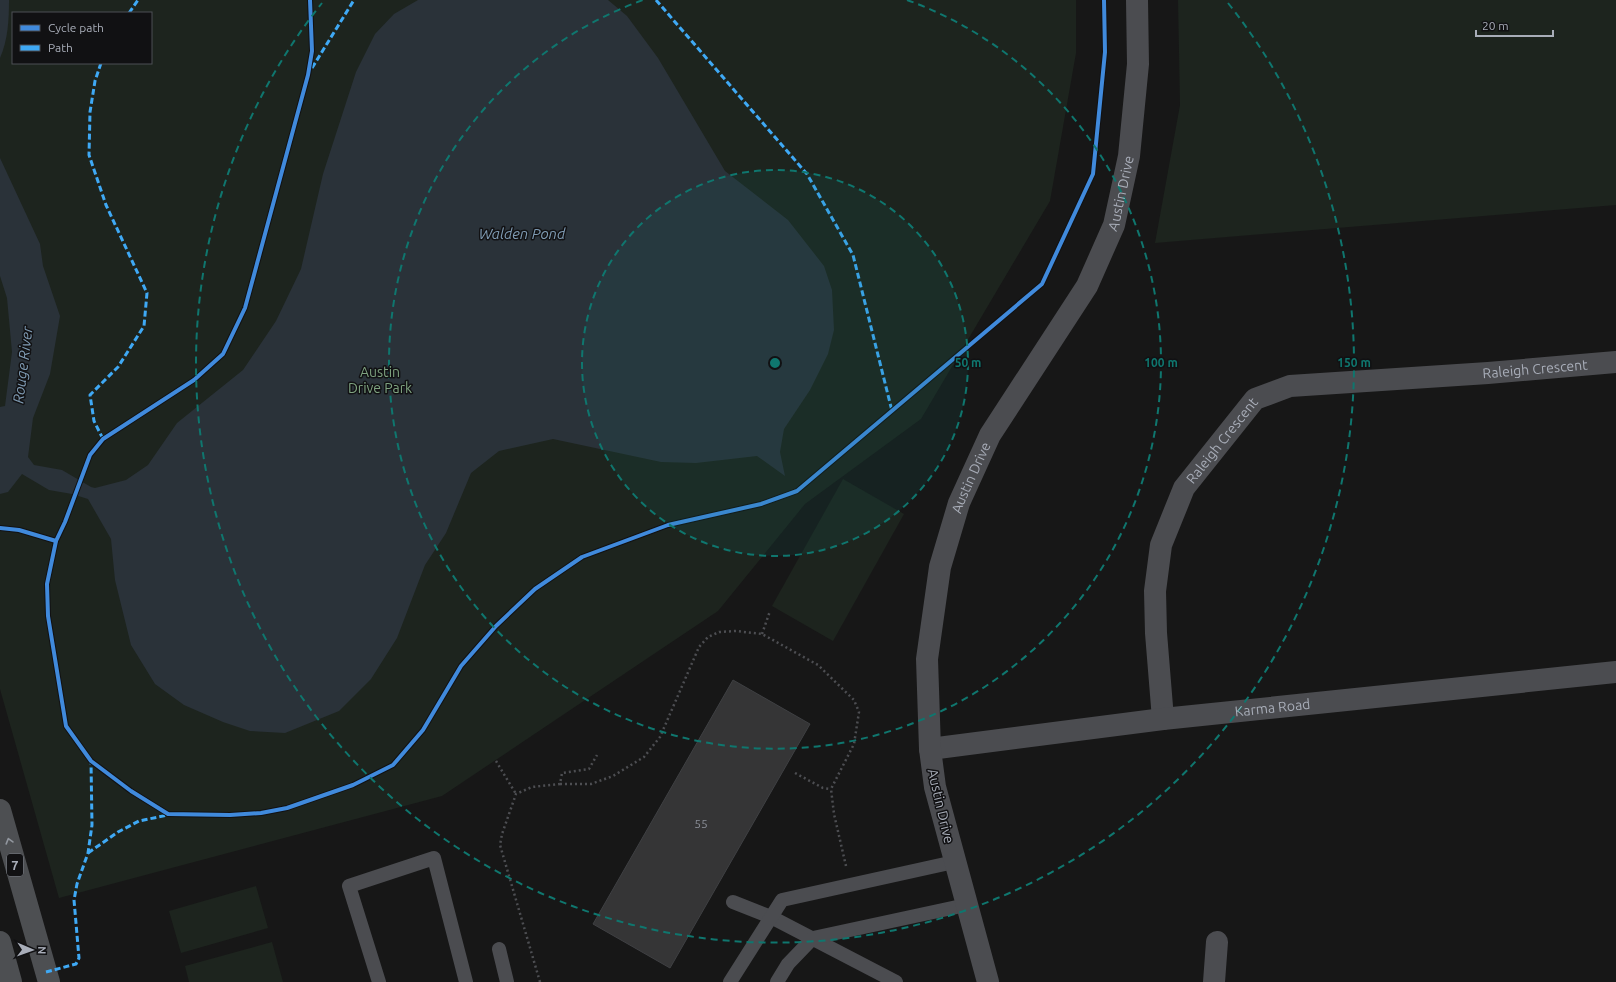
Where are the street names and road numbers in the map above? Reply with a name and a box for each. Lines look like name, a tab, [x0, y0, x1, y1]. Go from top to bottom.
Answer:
street label: Austin Drive	[1104, 154, 1137, 233]
street label: Raleigh Crescent	[1482, 356, 1589, 381]
street label: Raleigh Crescent	[1183, 394, 1261, 487]
street label: Austin Drive	[948, 440, 994, 515]
street label: Karma Road	[1234, 696, 1311, 720]
street label: Austin Drive	[925, 767, 957, 845]
road number: 7	[7, 854, 23, 876]

